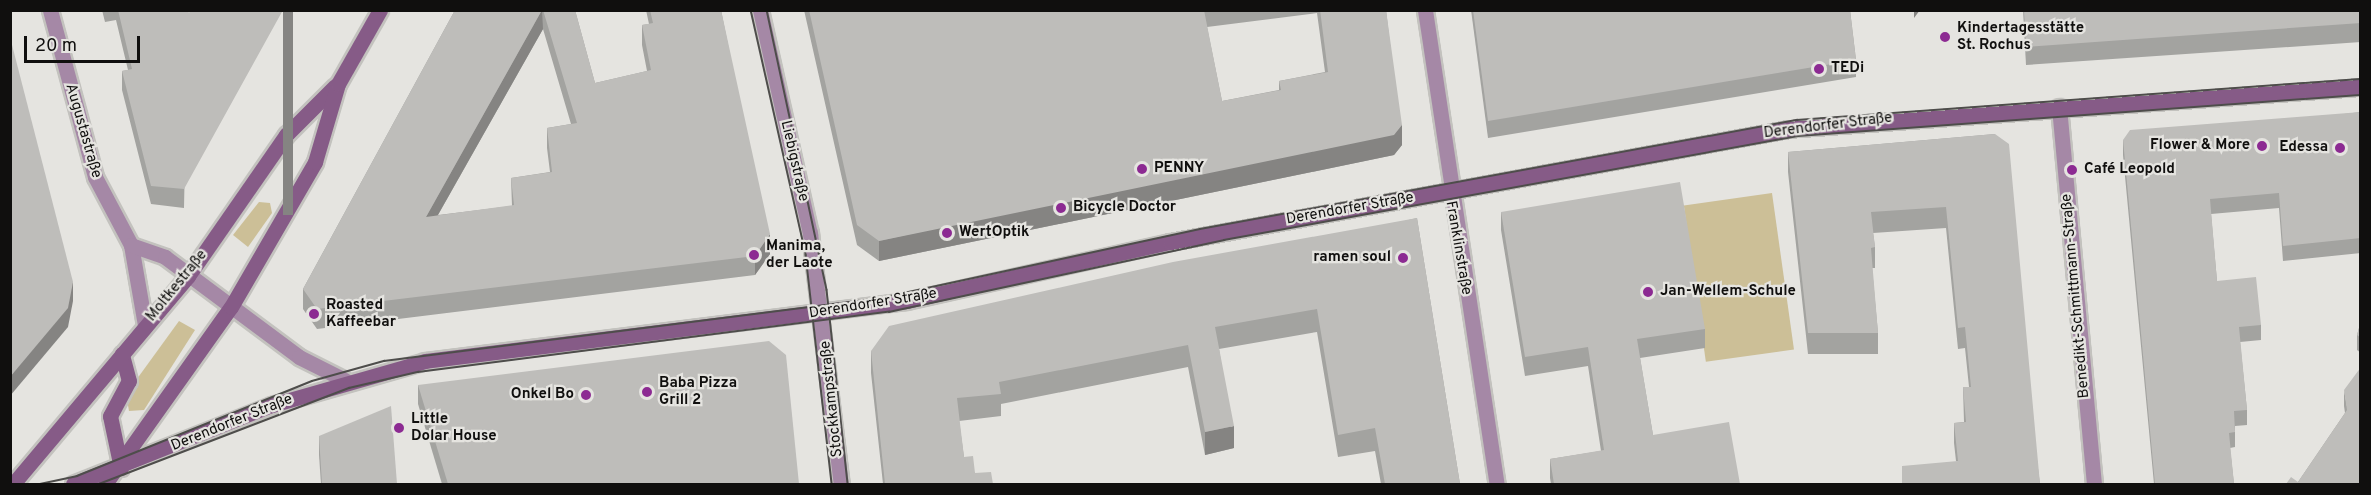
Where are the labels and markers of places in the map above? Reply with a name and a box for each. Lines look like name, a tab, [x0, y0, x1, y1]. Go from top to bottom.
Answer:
place label: Kindertagesstätte St. Rochus	[1957, 19, 2084, 54]
marker: Kindertagesstätte St. Rochus	[1938, 30, 1952, 44]
place label: TEDi	[1831, 60, 1864, 78]
marker: TEDi	[1812, 62, 1826, 76]
place label: Flower & More	[2150, 137, 2250, 155]
marker: Flower & More	[2255, 139, 2269, 153]
place label: Edessa	[2279, 139, 2328, 157]
marker: Edessa	[2333, 141, 2347, 155]
place label: PENNY	[1154, 160, 1204, 178]
place label: Café Leopold	[2084, 161, 2175, 179]
marker: PENNY	[1135, 162, 1149, 176]
marker: Café Leopold	[2065, 163, 2079, 177]
place label: Bicycle Doctor	[1073, 199, 1176, 217]
marker: Bicycle Doctor	[1054, 201, 1068, 215]
place label: WertOptik	[959, 224, 1029, 242]
marker: WertOptik	[940, 226, 954, 240]
place label: Manima, der Laote	[766, 237, 832, 272]
marker: Manima, der Laote	[747, 248, 761, 262]
place label: ramen soul	[1313, 249, 1391, 267]
marker: ramen soul	[1396, 251, 1410, 265]
place label: Jan-Wellem-Schule	[1660, 283, 1796, 301]
marker: Jan-Wellem-Schule	[1641, 285, 1655, 299]
place label: Roasted Kaffeebar	[326, 296, 396, 331]
marker: Roasted Kaffeebar	[307, 307, 321, 321]
place label: Baba Pizza Grill 2	[659, 374, 737, 409]
marker: Baba Pizza Grill 2	[640, 385, 654, 399]
place label: Onkel Bo	[511, 386, 574, 404]
marker: Onkel Bo	[579, 388, 593, 402]
place label: Little Dolar House	[411, 410, 497, 445]
marker: Little Dolar House	[392, 421, 406, 435]

